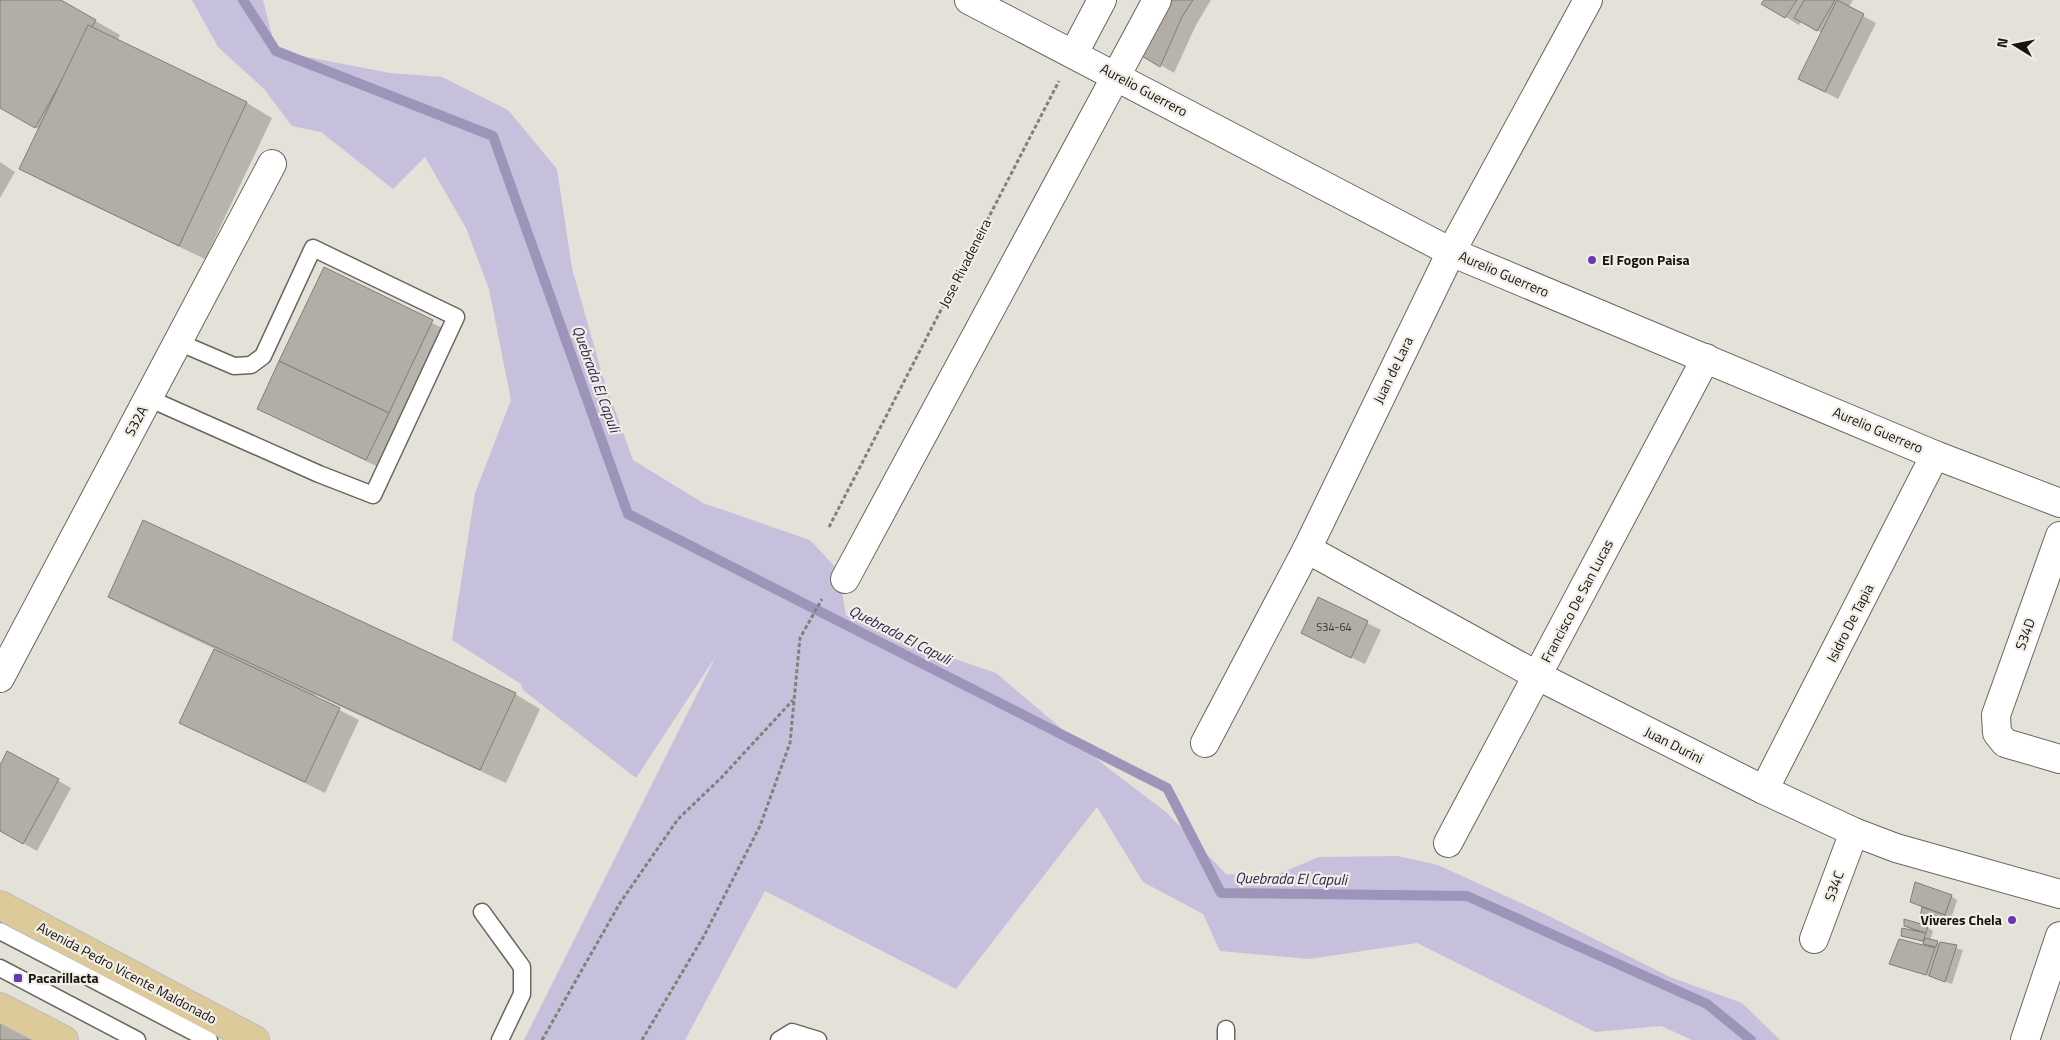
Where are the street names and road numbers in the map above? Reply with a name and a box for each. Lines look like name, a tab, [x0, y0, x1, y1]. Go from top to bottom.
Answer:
street label: Aurelio Guerrero	[1097, 58, 1192, 121]
street label: Jose Rivadeneira	[933, 215, 996, 311]
street label: Aurelio Guerrero	[1456, 245, 1553, 302]
street label: Juan de Lara	[1367, 333, 1418, 407]
street label: S32A	[119, 401, 153, 440]
street label: Aurelio Guerrero	[1830, 401, 1927, 458]
street label: Francisco De San Lucas	[1535, 535, 1618, 666]
street label: Isidro De Tapia	[1821, 580, 1878, 666]
street label: S34D	[2009, 615, 2040, 653]
street label: Juan Durini	[1641, 721, 1708, 768]
street label: S34C	[1818, 867, 1849, 904]
street label: Avenida Pedro Vicente Maldonado	[34, 916, 221, 1029]

